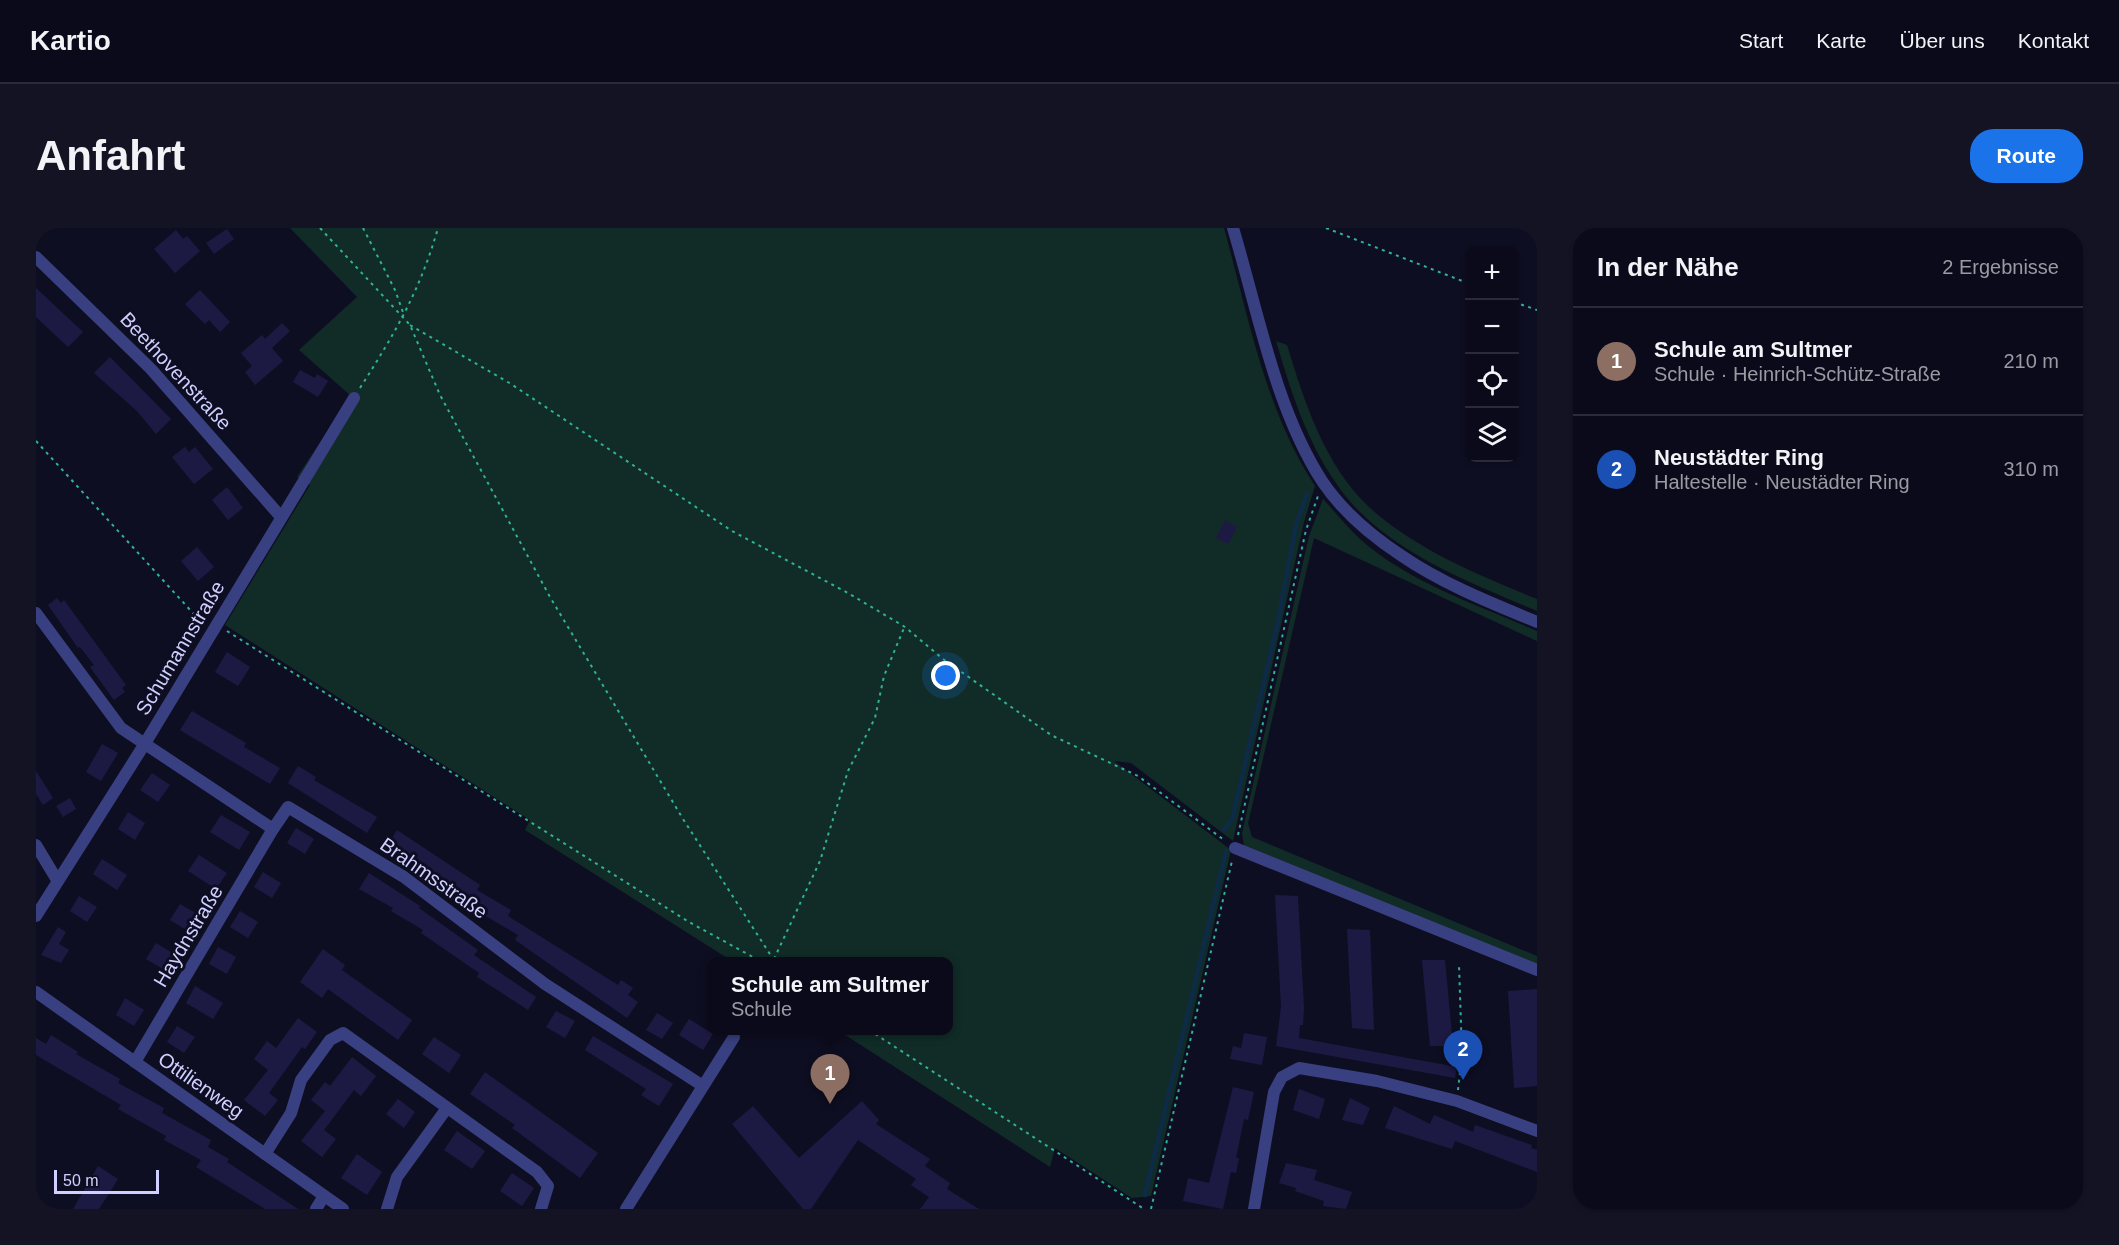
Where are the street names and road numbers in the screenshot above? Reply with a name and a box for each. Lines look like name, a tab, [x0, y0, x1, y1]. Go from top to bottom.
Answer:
street label: Beethovenstraße	[116, 308, 236, 434]
street label: Schumannstraße	[131, 577, 229, 719]
street label: Brahmsstraße	[376, 833, 492, 923]
street label: Haydnstraße	[149, 881, 227, 991]
street label: Ottilienweg	[154, 1048, 248, 1122]

